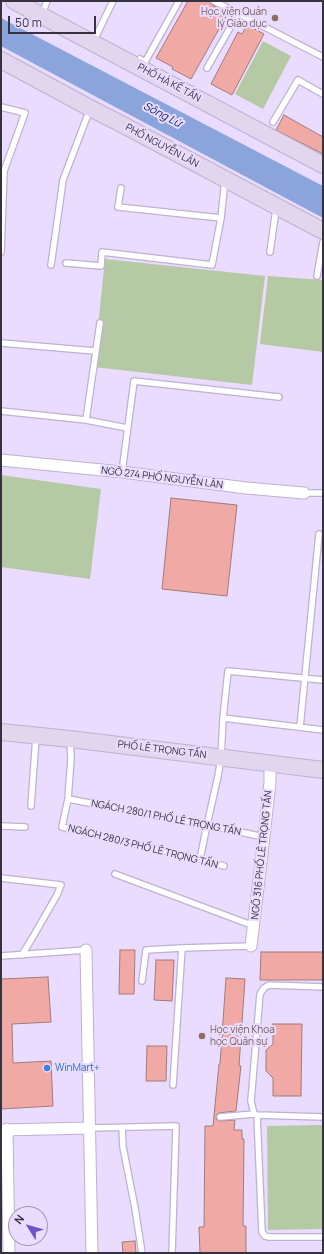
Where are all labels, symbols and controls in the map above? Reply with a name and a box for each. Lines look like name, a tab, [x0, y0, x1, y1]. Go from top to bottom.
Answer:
place label: Học viện Quản lý Giáo dục	[201, 6, 267, 30]
scale bar	[10, 8, 98, 34]
marker: Học viện Quản lý Giáo dục	[270, 13, 280, 23]
text: 50 m	[15, 14, 42, 31]
street label: PHỐ HÀ KẾ TẤN	[135, 61, 203, 105]
water label: Sông Lừ	[141, 100, 183, 130]
street label: PHỐ NGUYỄN LÂN	[123, 122, 201, 170]
street label: NGÕ 274 PHỐ NGUYỄN LÂN	[100, 465, 224, 491]
street label: PHỐ LÊ TRỌNG TẤN	[117, 739, 207, 761]
street label: NGÕ 316 PHỐ LÊ TRỌNG TẤN	[249, 790, 275, 920]
street label: NGÁCH 280/1 PHỐ LÊ TRỌNG TẤN	[90, 798, 242, 838]
street label: NGÁCH 280/3 PHỐ LÊ TRỌNG TẤN	[67, 823, 219, 871]
place label: Học viện Khoa học Quân sự	[210, 1024, 275, 1048]
marker: Học viện Khoa học Quân sự	[197, 1031, 207, 1041]
place label: WinMart+	[55, 1062, 100, 1074]
marker: WinMart+	[42, 1063, 52, 1073]
north arrow	[8, 1206, 48, 1246]
text: N	[10, 1211, 27, 1227]

